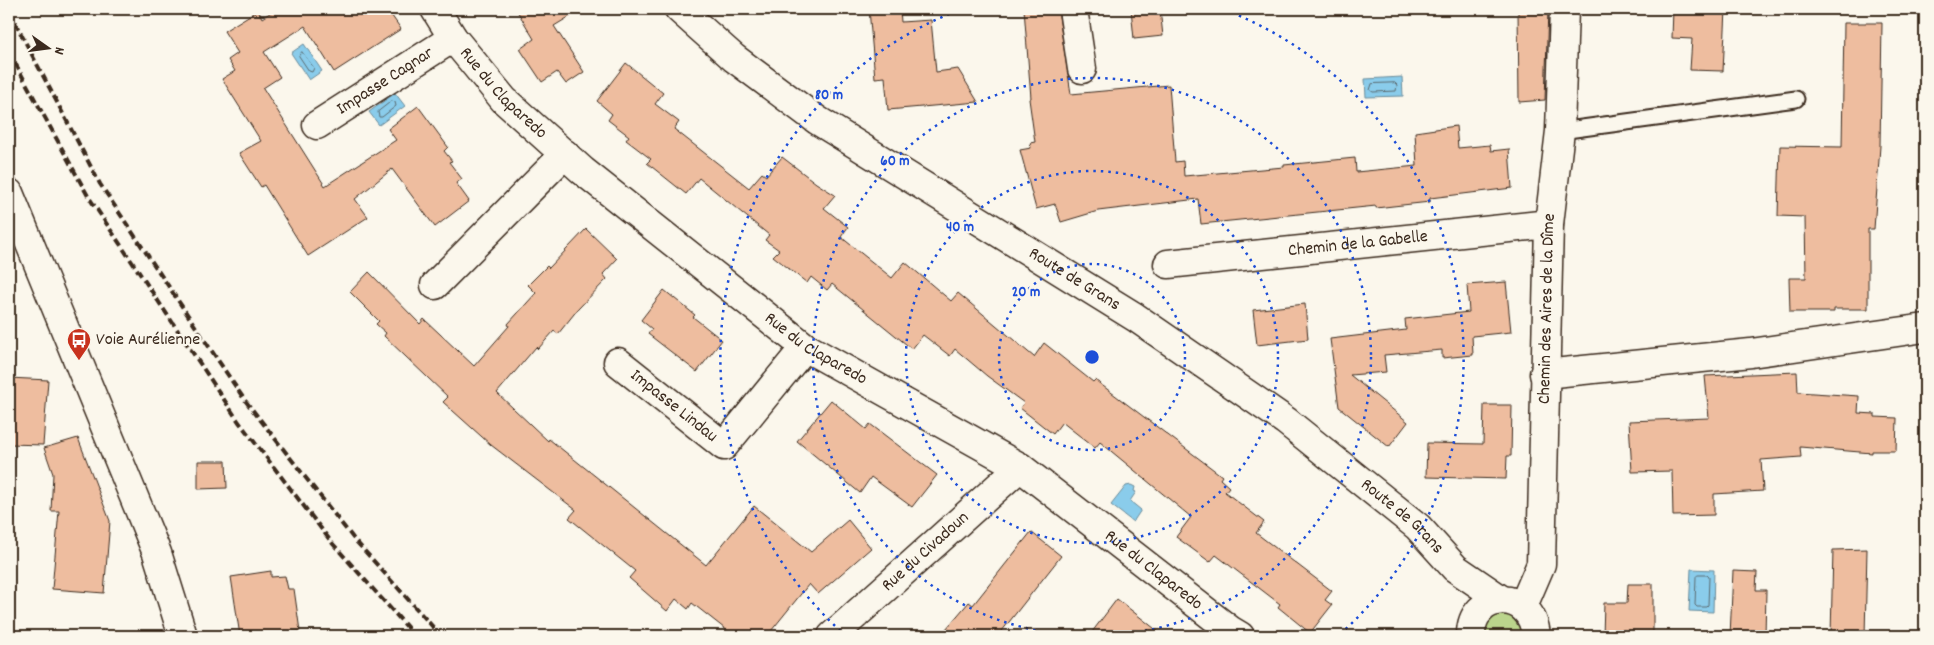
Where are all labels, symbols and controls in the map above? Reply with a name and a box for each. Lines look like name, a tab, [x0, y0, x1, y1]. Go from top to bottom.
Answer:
north arrow	[22, 22, 72, 72]
street label: Impasse Cagnar	[332, 41, 439, 122]
street label: Rue du Claparedo	[453, 42, 552, 145]
text: N	[48, 45, 69, 57]
text: 80 m	[815, 85, 843, 107]
text: 60 m	[880, 151, 910, 173]
street label: Chemin des Aires de la Dîme	[1532, 212, 1563, 405]
text: 40 m	[946, 217, 974, 239]
street label: Chemin de la Gabelle	[1287, 224, 1429, 264]
street label: Route de Grans	[1024, 241, 1125, 317]
text: 20 m	[1012, 282, 1040, 304]
street label: Rue du Claparedo	[759, 307, 872, 392]
bus stop icon: Voie Aurélienne	[66, 327, 92, 361]
place label: Voie Aurélienne	[96, 328, 200, 353]
centre of rings	[1083, 348, 1101, 366]
street label: Impasse Lindau	[624, 364, 723, 449]
street label: Route de Grans	[1355, 473, 1449, 560]
street label: Rue du Civadoun	[877, 506, 975, 598]
street label: Rue du Claparedo	[1099, 524, 1208, 617]

